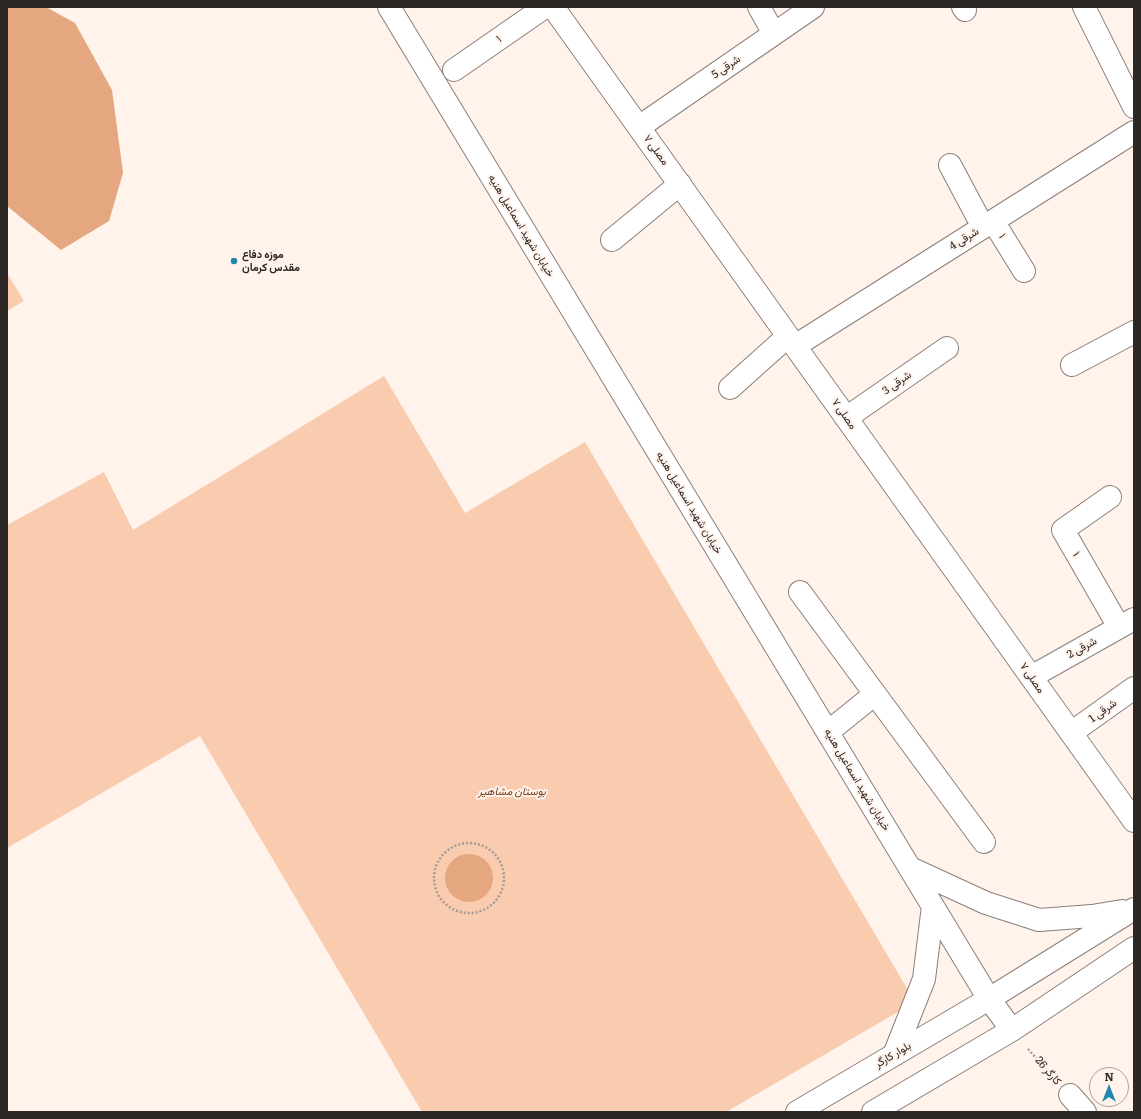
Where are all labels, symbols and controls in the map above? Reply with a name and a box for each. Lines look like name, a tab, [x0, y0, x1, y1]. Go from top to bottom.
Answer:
street label: ۱	[494, 33, 504, 45]
street label: شرقی 5	[709, 52, 743, 82]
street label: مصلی ۷	[640, 132, 672, 168]
street label: خیابان شهید اسماعیل هنیه	[485, 172, 557, 280]
street label: شرقی 4	[947, 225, 981, 253]
street label: ۱	[996, 231, 1008, 241]
place label: موزه دفاع مقدس کرمان	[242, 248, 300, 274]
marker: موزه دفاع مقدس کرمان	[229, 256, 239, 266]
street label: شرقی 3	[880, 368, 914, 398]
street label: مصلی ۷	[829, 396, 859, 432]
street label: خیابان شهید اسماعیل هنیه	[653, 449, 725, 557]
street label: ۱	[1069, 549, 1083, 559]
street label: شرقی 2	[1065, 634, 1099, 662]
street label: مصلی ۷	[1017, 660, 1047, 696]
street label: شرقی 1	[1087, 697, 1119, 725]
street label: خیابان شهید اسماعیل هنیه	[821, 726, 893, 834]
park label: بوستان مشاهیر	[478, 785, 546, 799]
street label: بلوار کارگر	[873, 1039, 913, 1071]
street label: کارگر 26	[1032, 1054, 1064, 1088]
north arrow	[1089, 1067, 1129, 1107]
text: N	[1104, 1068, 1114, 1084]

